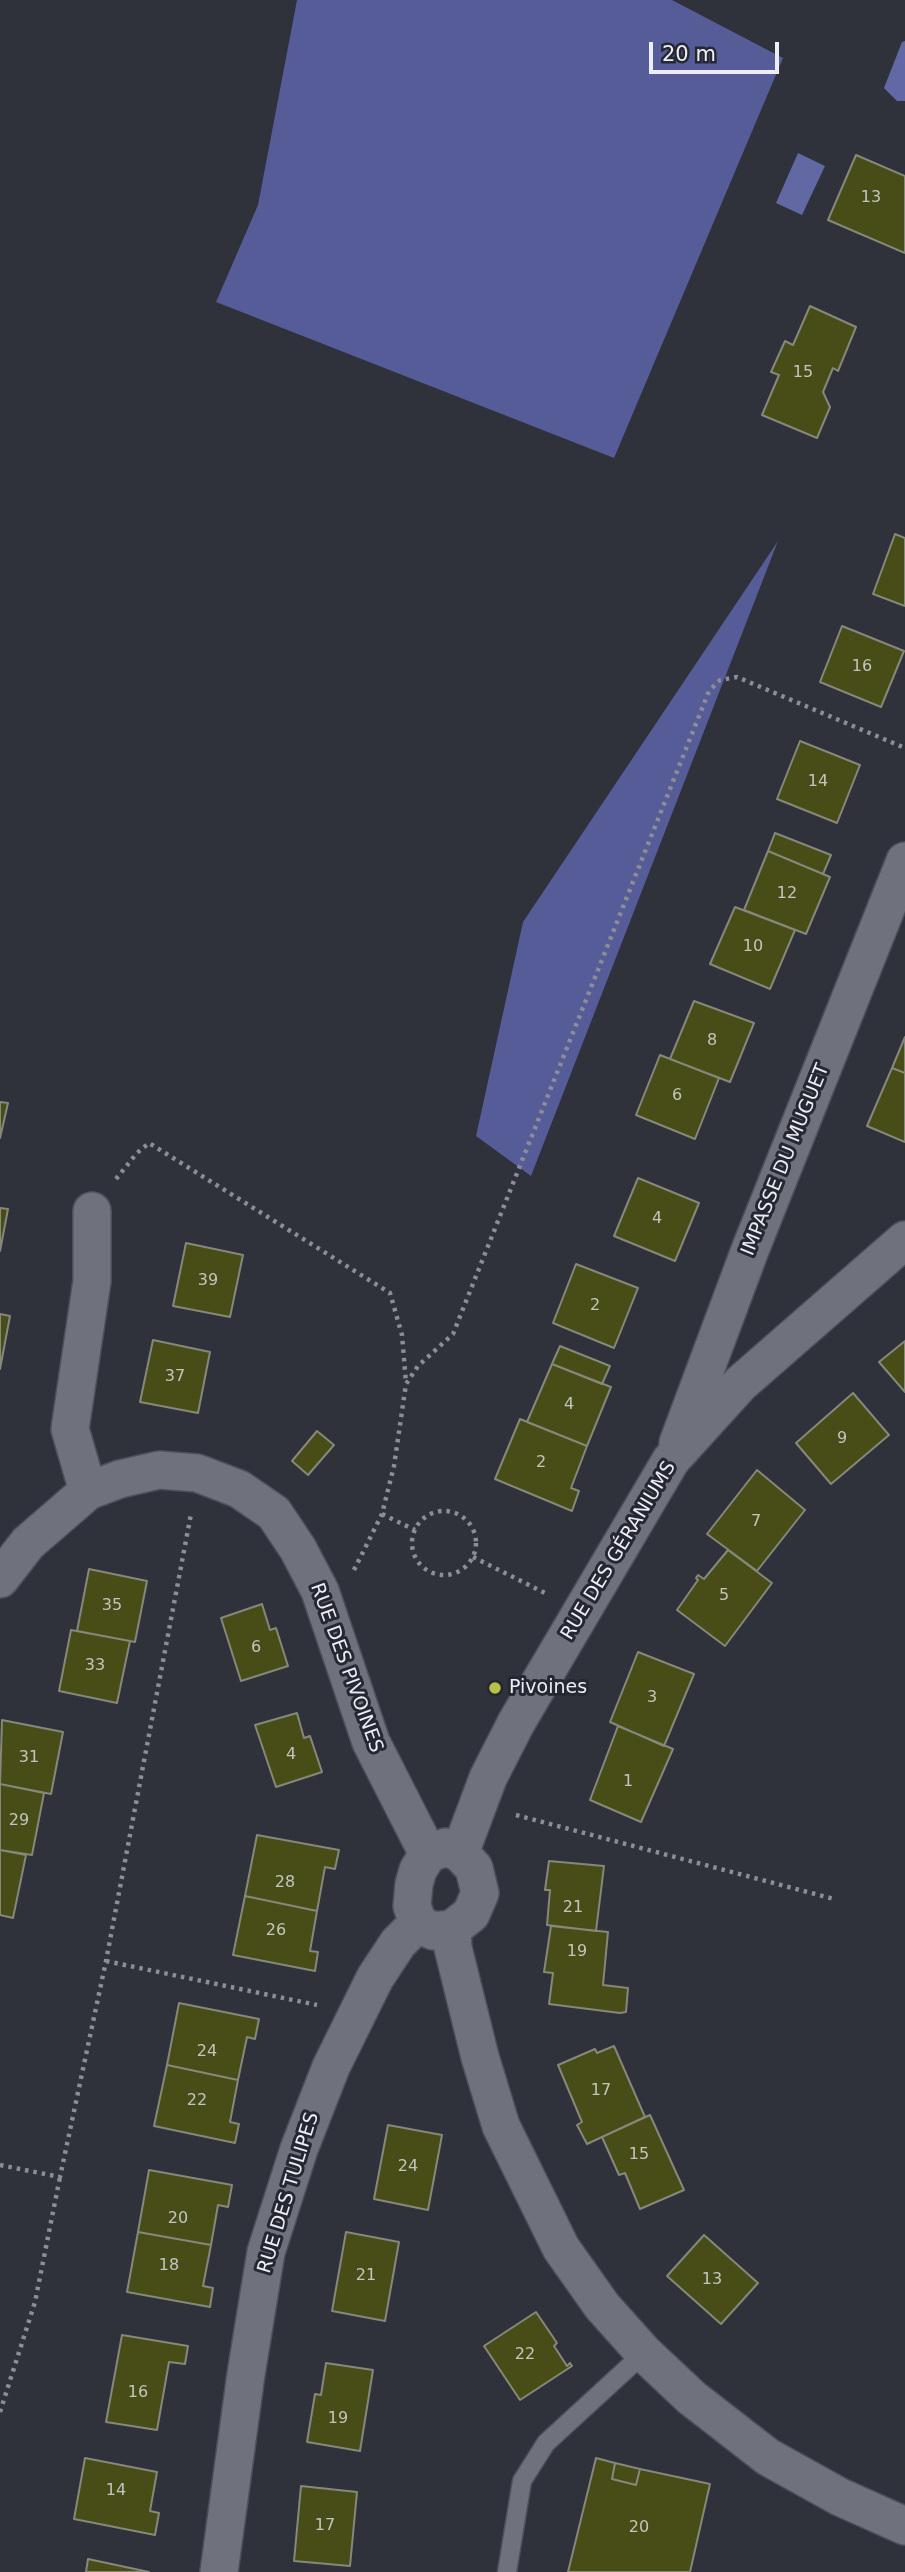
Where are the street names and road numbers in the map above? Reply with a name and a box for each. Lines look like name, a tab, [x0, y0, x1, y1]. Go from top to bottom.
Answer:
street label: IMPASSE DU MUGUET	[737, 1061, 835, 1259]
street label: RUE DES GÉRANIUMS	[557, 1458, 681, 1644]
street label: RUE DES PIVOINES	[305, 1580, 387, 1756]
street label: RUE DES TULIPES	[254, 2110, 324, 2276]

